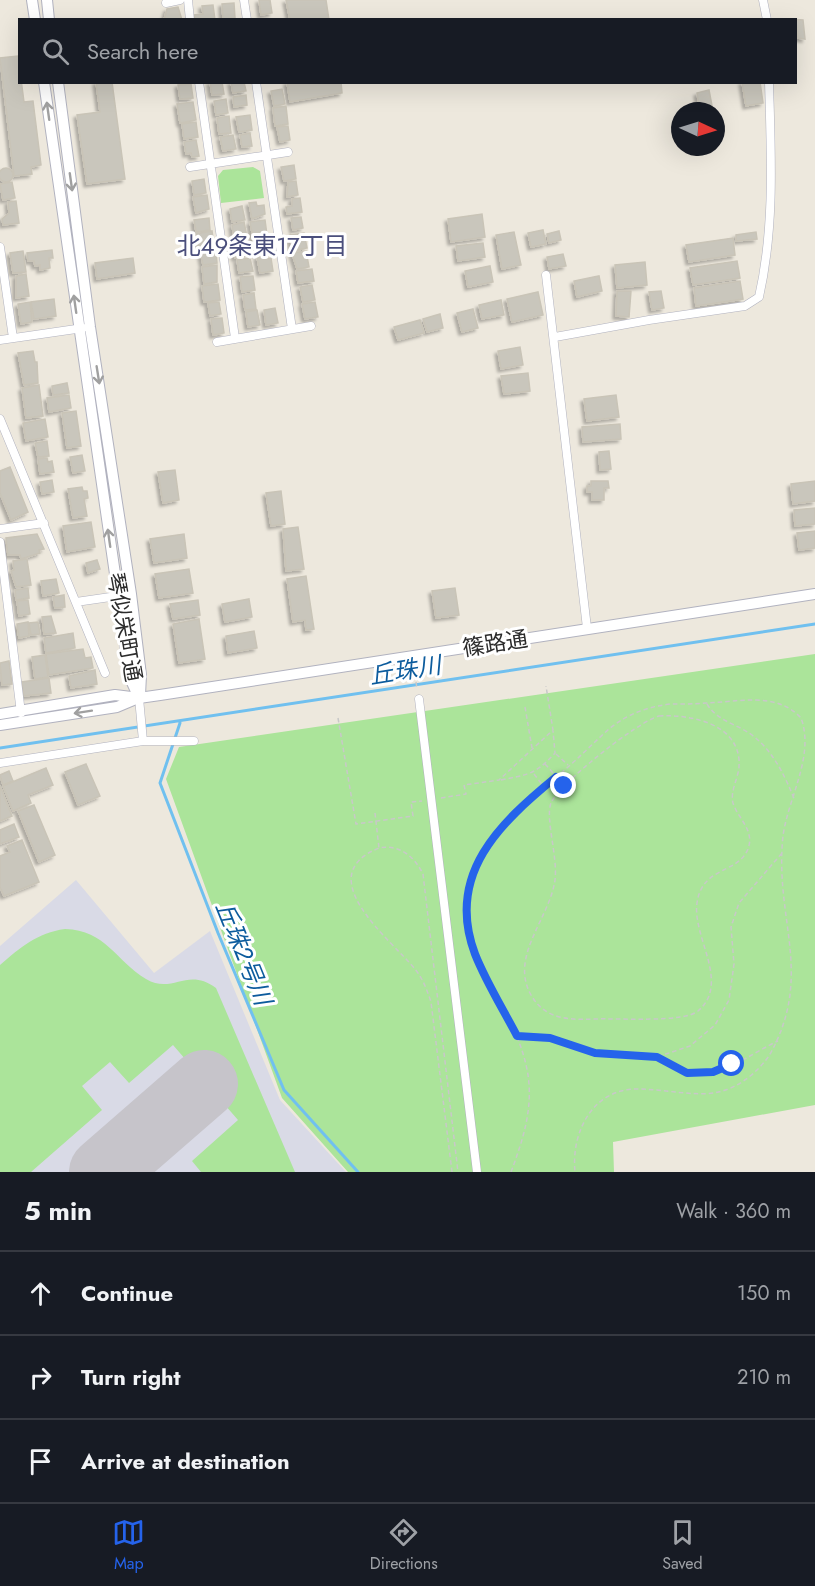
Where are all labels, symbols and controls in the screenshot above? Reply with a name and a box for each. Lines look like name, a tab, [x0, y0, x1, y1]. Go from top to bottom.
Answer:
search box	[18, 18, 797, 84]
icon: search	[39, 35, 72, 68]
text: Search here	[87, 35, 198, 67]
one-way arrow	[42, 101, 53, 121]
north arrow	[671, 102, 725, 156]
one-way arrow	[66, 172, 77, 192]
district label: 北49条東17丁目	[176, 228, 348, 263]
one-way arrow	[69, 294, 80, 314]
one-way arrow	[92, 365, 103, 385]
one-way arrow	[104, 529, 115, 548]
street label: 琴似栄町通	[100, 570, 150, 684]
street label: 篠路通	[460, 622, 530, 664]
water label: 丘珠川	[367, 647, 446, 693]
one-way arrow	[74, 707, 93, 718]
route end	[550, 772, 576, 798]
water label: 丘珠２号川	[207, 896, 282, 1013]
route start	[718, 1050, 744, 1076]
text: 5 min	[24, 1192, 92, 1230]
text: Walk · 360 m	[676, 1197, 791, 1226]
icon: ahead	[24, 1277, 57, 1310]
text: Continue	[81, 1277, 173, 1309]
text: 150 m	[737, 1279, 791, 1308]
icon: right	[24, 1361, 57, 1394]
text: Turn right	[81, 1361, 181, 1393]
text: 210 m	[737, 1363, 791, 1392]
icon: arrive	[24, 1445, 57, 1478]
text: Arrive at destination	[81, 1445, 290, 1477]
tab: Map	[112, 1516, 145, 1575]
tab: Directions	[370, 1516, 438, 1575]
tab: Saved	[662, 1516, 703, 1575]

